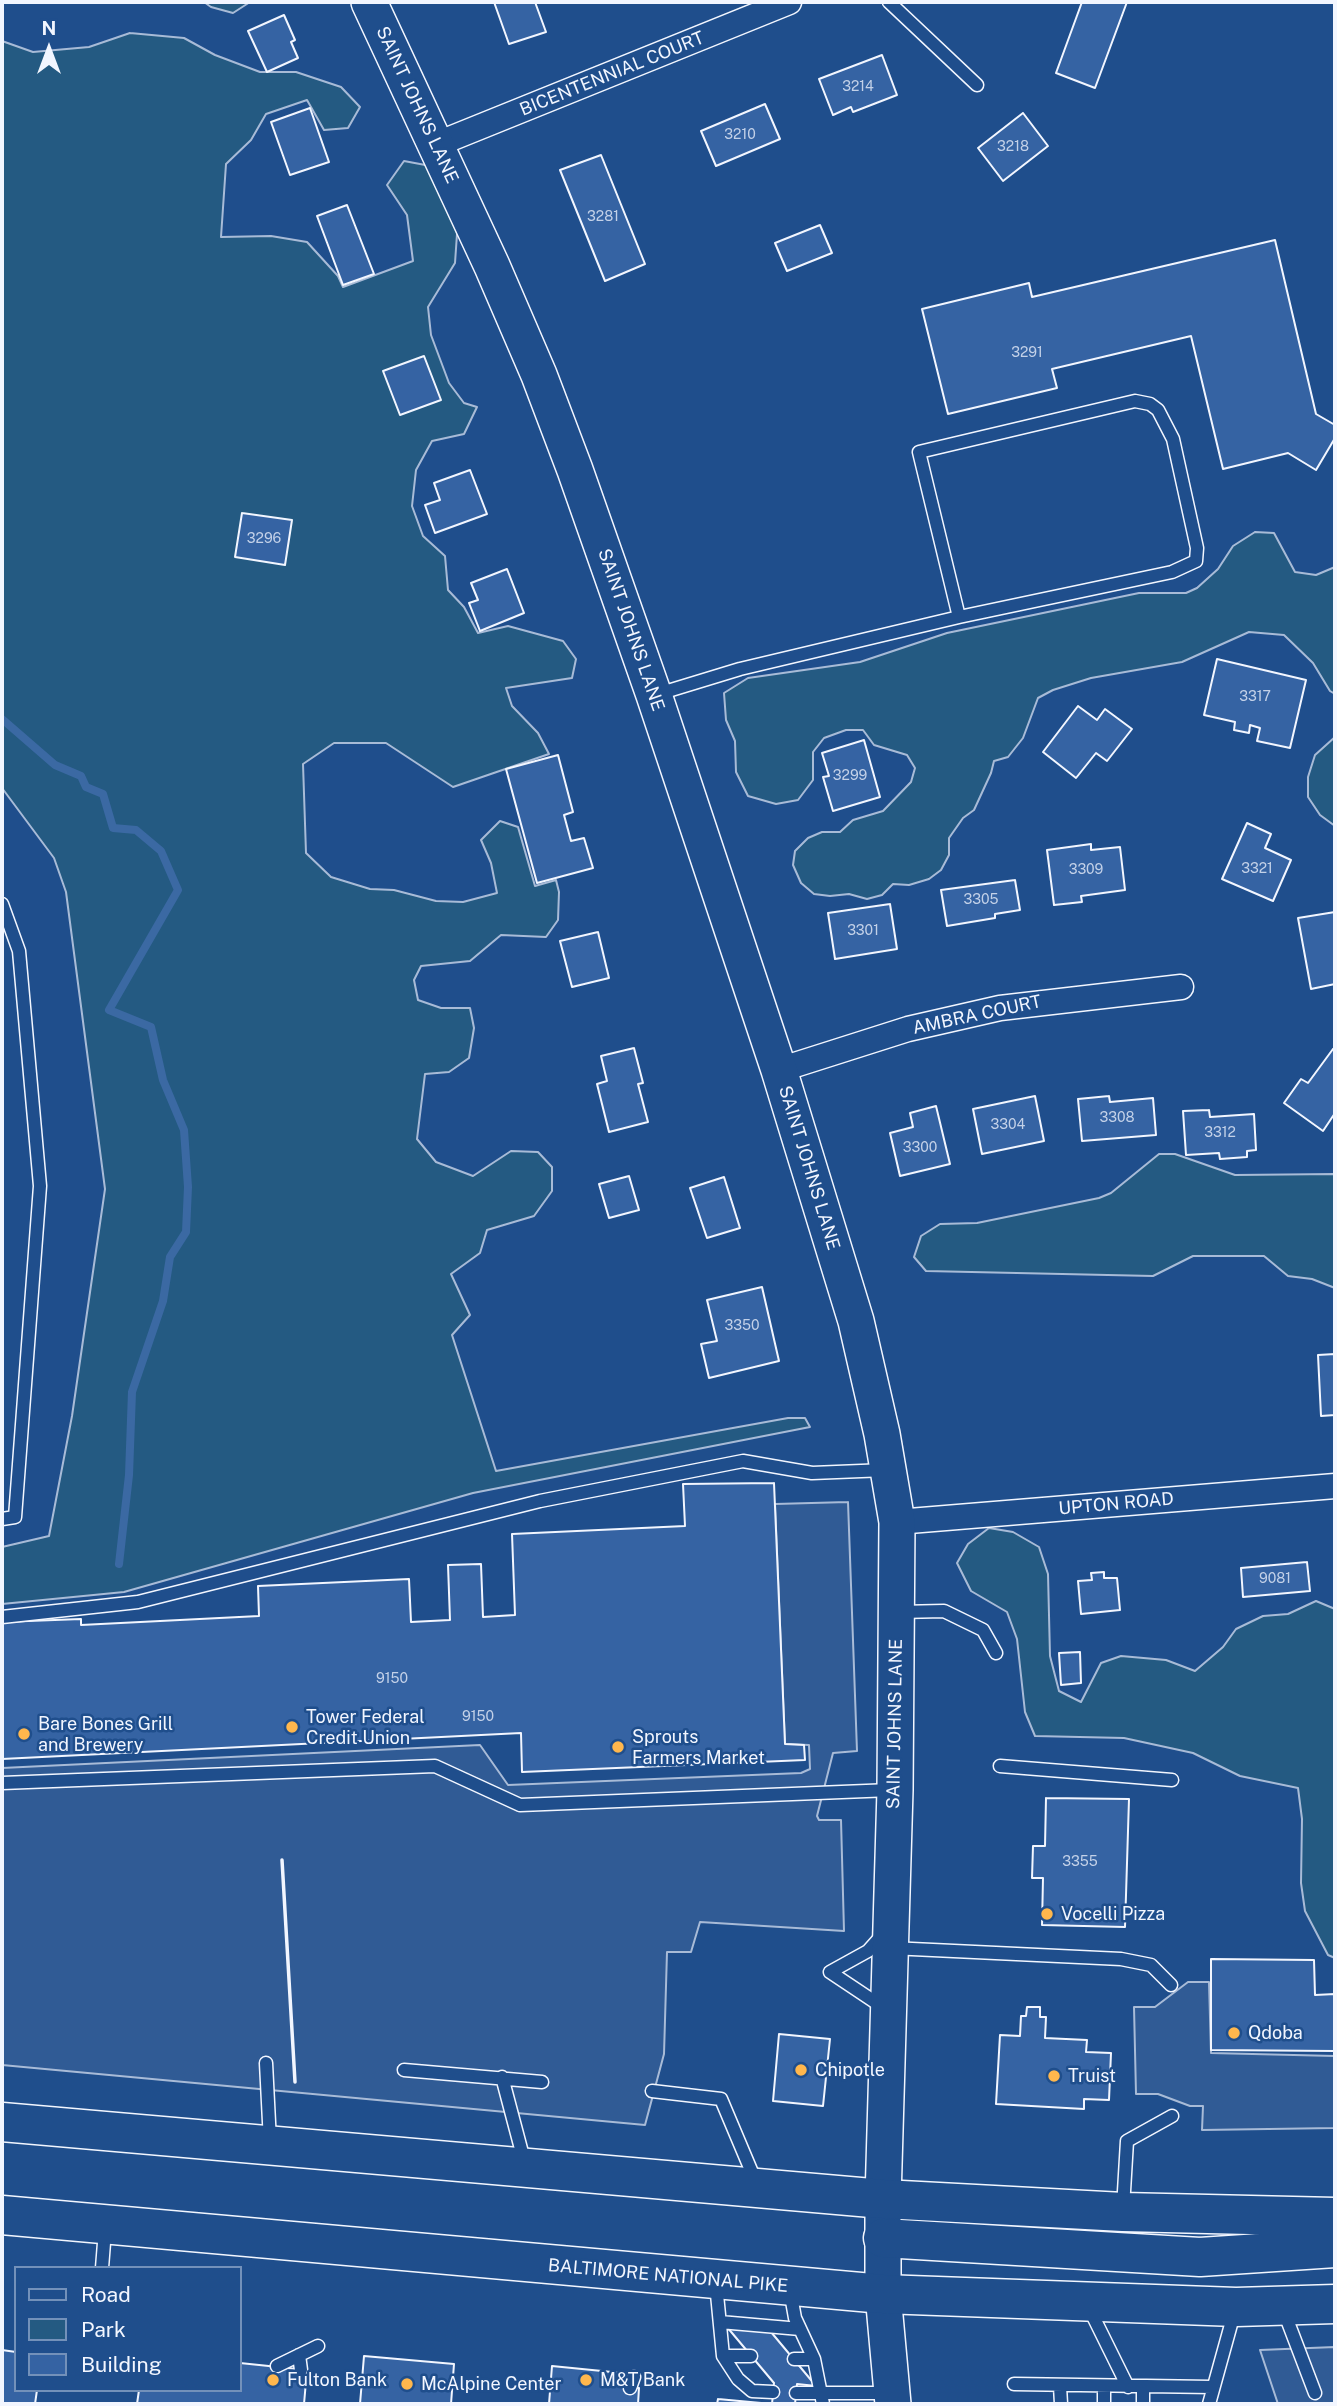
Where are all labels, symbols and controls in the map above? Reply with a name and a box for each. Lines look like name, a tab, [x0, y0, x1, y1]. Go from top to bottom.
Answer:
north arrow	[14, 14, 84, 84]
text: N	[42, 17, 56, 39]
street label: SAINT JOHNS LANE	[371, 23, 463, 187]
street label: BICENTENNIAL COURT	[517, 27, 707, 121]
house number: 3214	[842, 79, 874, 95]
house number: 3210	[724, 127, 756, 143]
house number: 3218	[997, 139, 1029, 155]
house number: 3281	[587, 209, 619, 225]
house number: 3291	[1011, 345, 1043, 361]
house number: 3296	[247, 531, 281, 547]
street label: SAINT JOHNS LANE	[593, 546, 669, 714]
house number: 3317	[1239, 689, 1271, 705]
house number: 3299	[833, 768, 867, 784]
house number: 3321	[1241, 861, 1273, 877]
house number: 3309	[1069, 862, 1103, 878]
house number: 3305	[964, 892, 998, 908]
house number: 3301	[847, 923, 879, 939]
street label: AMBRA COURT	[911, 991, 1043, 1039]
street label: SAINT JOHNS LANE	[774, 1083, 844, 1253]
house number: 3308	[1100, 1110, 1134, 1126]
house number: 3304	[991, 1117, 1025, 1133]
house number: 3312	[1204, 1125, 1236, 1141]
house number: 3300	[903, 1140, 937, 1156]
house number: 3350	[724, 1318, 760, 1334]
street label: UPTON ROAD	[1057, 1488, 1175, 1520]
house number: 9081	[1259, 1571, 1291, 1587]
street label: SAINT JOHNS LANE	[883, 1639, 907, 1809]
house number: 9150	[376, 1671, 408, 1687]
place label: Tower Federal Credit Union	[306, 1706, 425, 1748]
house number: 9150	[462, 1709, 494, 1725]
place label: Bare Bones Grill and Brewery	[38, 1713, 173, 1756]
marker: Tower Federal Credit Union	[284, 1719, 300, 1735]
marker: Bare Bones Grill and Brewery	[16, 1726, 32, 1742]
place label: Sprouts Farmers Market	[632, 1726, 765, 1768]
marker: Sprouts Farmers Market	[610, 1739, 626, 1755]
house number: 3355	[1062, 1854, 1098, 1870]
place label: Vocelli Pizza	[1061, 1903, 1165, 1925]
marker: Vocelli Pizza	[1039, 1906, 1055, 1922]
place label: Qdoba	[1248, 2022, 1303, 2044]
marker: Qdoba	[1226, 2025, 1242, 2041]
place label: Chipotle	[815, 2059, 885, 2081]
marker: Chipotle	[793, 2062, 809, 2078]
place label: Truist	[1068, 2065, 1116, 2087]
marker: Truist	[1046, 2068, 1062, 2084]
street label: BALTIMORE NATIONAL PIKE	[547, 2255, 789, 2297]
legend	[14, 2266, 242, 2392]
text: Road	[81, 2282, 131, 2307]
text: Park	[81, 2317, 126, 2342]
text: Building	[81, 2352, 162, 2377]
place label: Fulton Bank	[287, 2369, 387, 2391]
place label: M&T Bank	[600, 2369, 685, 2391]
marker: Fulton Bank	[265, 2372, 281, 2388]
marker: M&T Bank	[578, 2372, 594, 2388]
place label: McAlpine Center	[421, 2373, 562, 2395]
marker: McAlpine Center	[399, 2376, 415, 2392]

